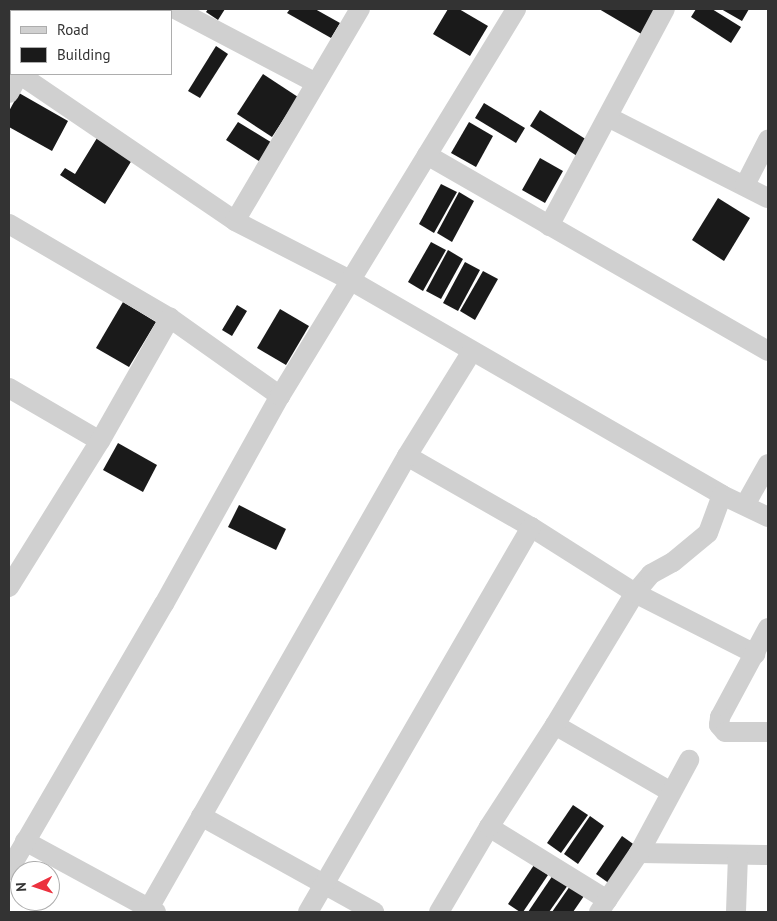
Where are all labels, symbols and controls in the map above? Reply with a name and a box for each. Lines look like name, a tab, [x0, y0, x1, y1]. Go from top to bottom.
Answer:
legend	[10, 10, 172, 75]
text: Road	[57, 20, 89, 39]
text: Building	[57, 45, 111, 64]
north arrow	[10, 861, 60, 911]
text: N	[12, 882, 30, 892]

